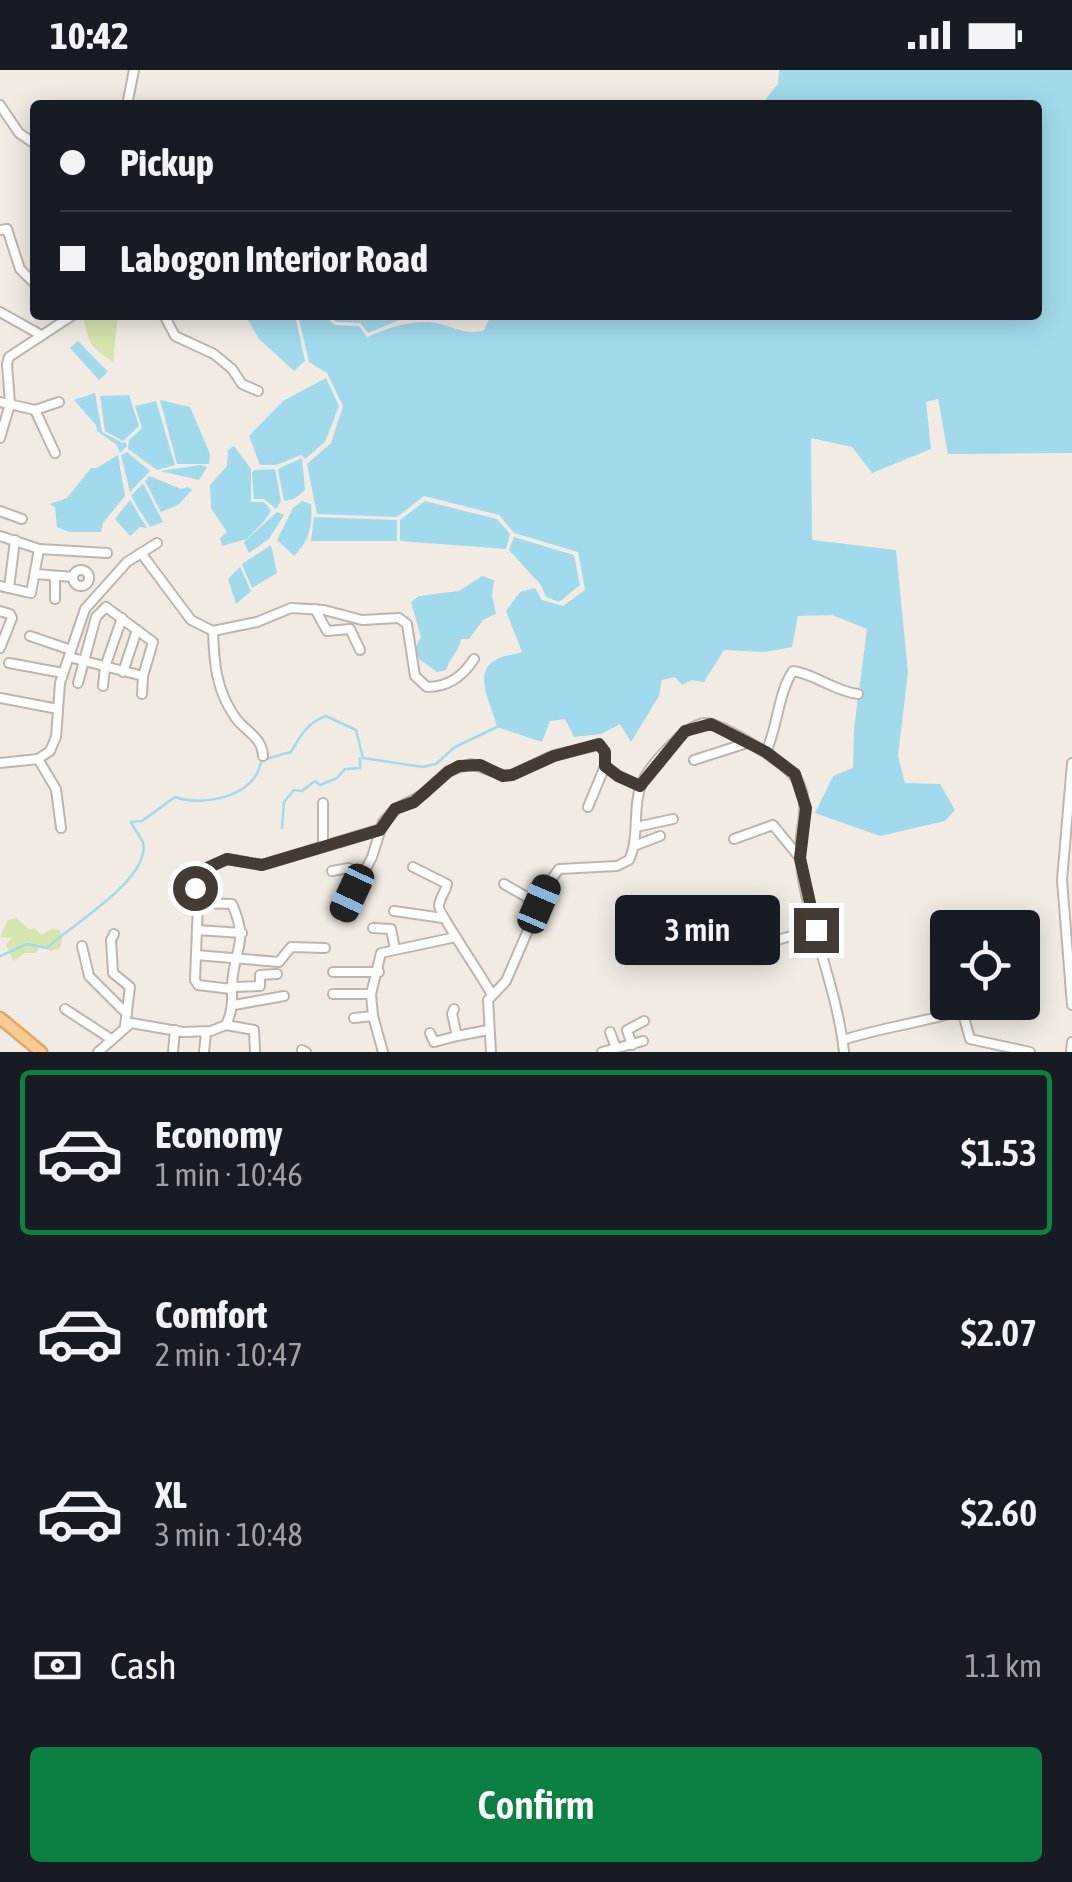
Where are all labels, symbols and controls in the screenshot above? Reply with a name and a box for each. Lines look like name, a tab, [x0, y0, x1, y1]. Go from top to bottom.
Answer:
text: 10:42	[50, 14, 129, 57]
text: Pickup	[120, 141, 214, 184]
text: Labogon Interior Road	[120, 237, 428, 280]
car	[326, 859, 378, 927]
route start	[173, 866, 218, 911]
car	[513, 871, 565, 937]
callout: 3 min	[616, 895, 781, 965]
route end	[794, 908, 839, 953]
map controls	[930, 910, 1040, 1020]
button: locate	[930, 910, 1040, 1020]
text: 3 min	[665, 911, 730, 948]
icon: car	[35, 1108, 125, 1198]
text: Economy	[155, 1113, 282, 1156]
text: $1.53	[961, 1131, 1037, 1174]
text: 1 min · 10:46	[155, 1156, 302, 1193]
icon: car	[35, 1288, 125, 1378]
text: Comfort	[155, 1293, 267, 1336]
text: $2.07	[961, 1311, 1037, 1354]
text: 2 min · 10:47	[155, 1336, 302, 1373]
icon: car	[35, 1468, 125, 1558]
text: XL	[155, 1473, 187, 1516]
text: $2.60	[961, 1491, 1037, 1534]
text: 3 min · 10:48	[155, 1516, 302, 1553]
icon: cash	[30, 1638, 85, 1693]
text: Cash	[110, 1644, 177, 1687]
text: 1.1 km	[965, 1647, 1042, 1684]
button: Confirm	[30, 1747, 1042, 1862]

